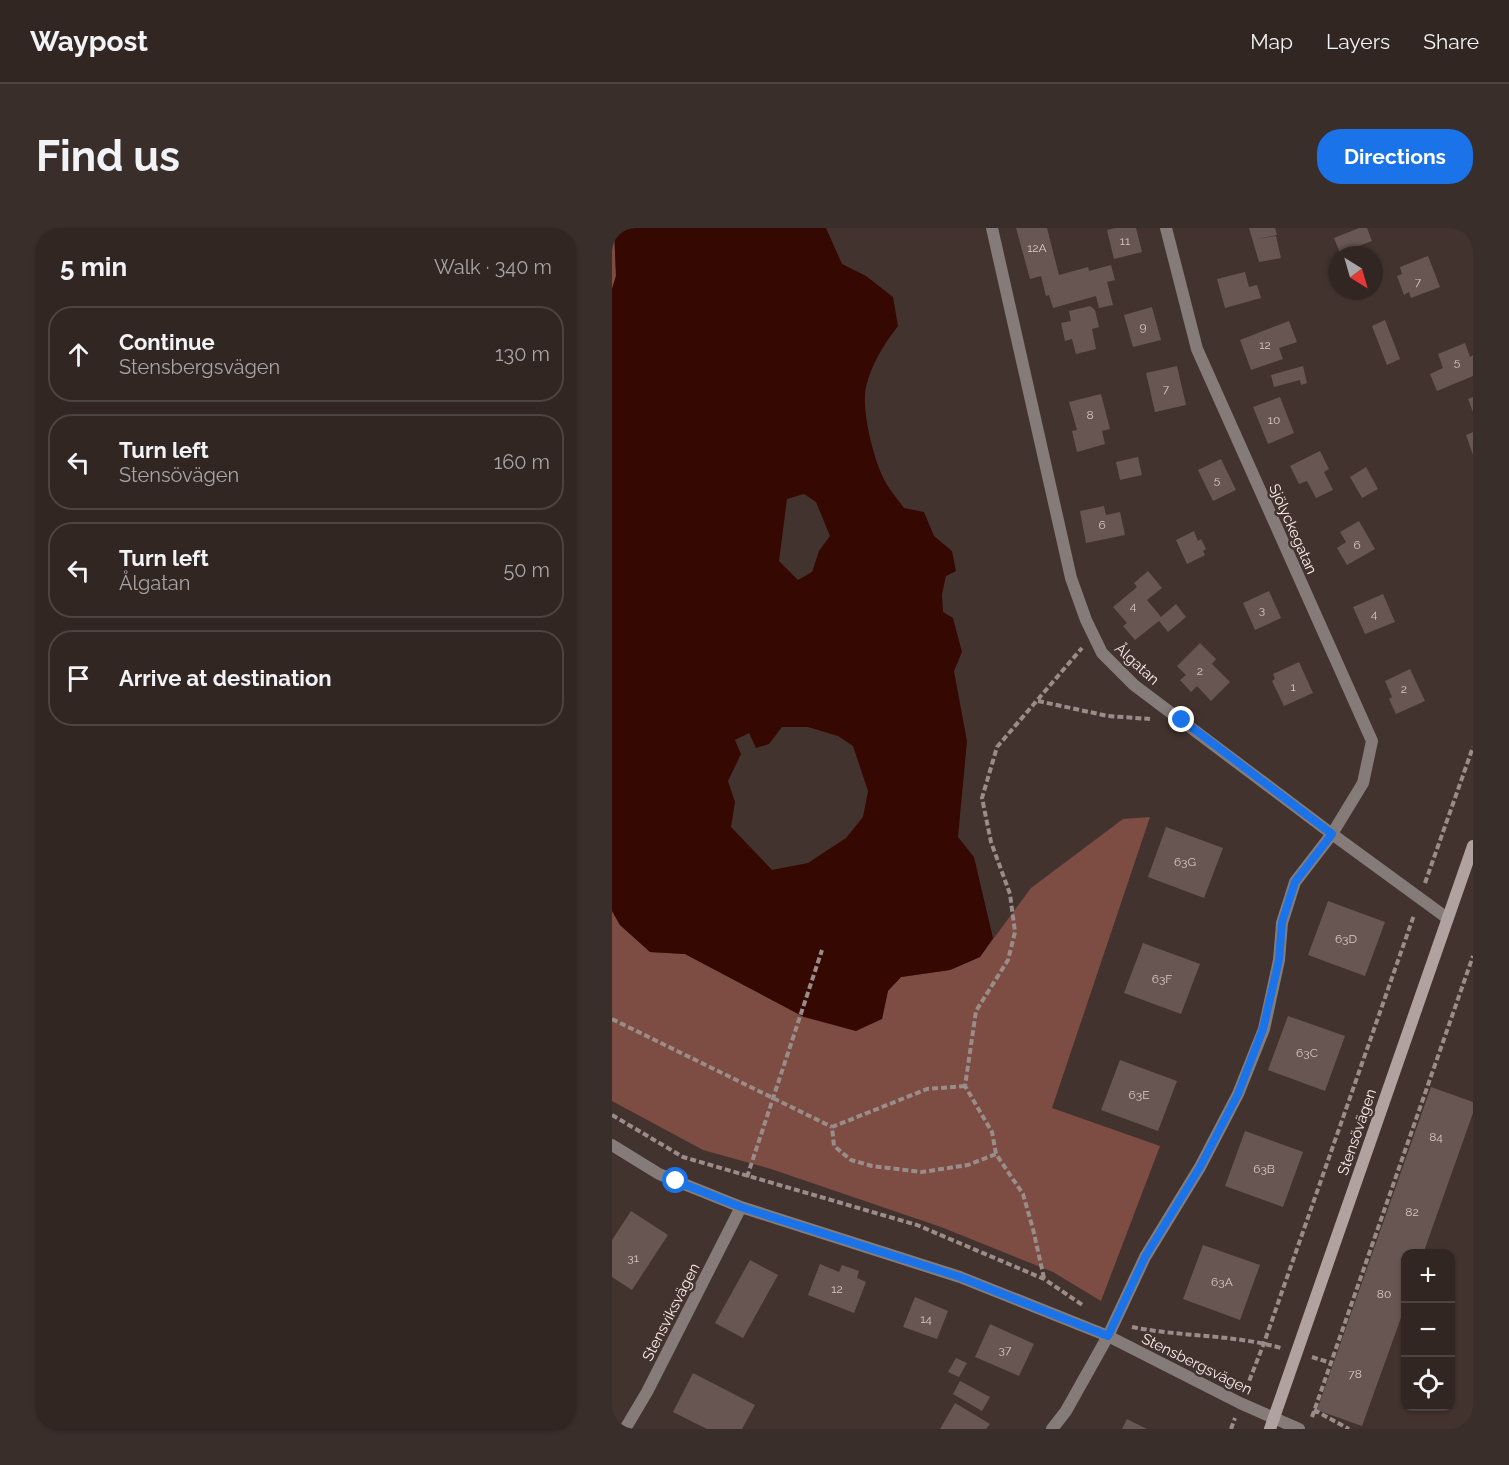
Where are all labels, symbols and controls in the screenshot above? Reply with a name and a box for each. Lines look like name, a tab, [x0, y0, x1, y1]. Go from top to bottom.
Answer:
text: Waypost	[30, 25, 148, 58]
text: Map	[1250, 29, 1293, 54]
text: Layers	[1326, 29, 1390, 54]
text: Share	[1423, 29, 1479, 54]
button: Directions	[1317, 129, 1473, 184]
text: Find us	[36, 132, 180, 181]
house number: 11	[1120, 234, 1130, 248]
house number: 12A	[1027, 241, 1047, 255]
north arrow	[1329, 246, 1383, 300]
text: 5 min	[60, 252, 127, 282]
text: Walk · 340 m	[434, 255, 552, 279]
house number: 7	[1415, 275, 1422, 289]
house number: 9	[1139, 320, 1147, 334]
text: Continue	[119, 329, 215, 355]
icon: ahead	[62, 338, 95, 371]
house number: 12	[1259, 338, 1271, 352]
text: 130 m	[495, 342, 550, 366]
text: Stensbergsvägen	[119, 355, 280, 379]
house number: 5	[1454, 355, 1461, 369]
house number: 7	[1163, 382, 1170, 396]
house number: 8	[1086, 408, 1094, 422]
house number: 10	[1268, 413, 1280, 427]
text: Turn left	[119, 437, 209, 463]
icon: left	[62, 446, 95, 479]
text: 160 m	[494, 450, 550, 474]
text: Stensövägen	[119, 463, 239, 487]
house number: 5	[1214, 473, 1221, 487]
street label: Sjölyckegatan	[1265, 481, 1321, 577]
house number: 6	[1098, 518, 1106, 532]
house number: 6	[1353, 538, 1361, 552]
text: Turn left	[119, 545, 209, 571]
icon: left	[62, 554, 95, 587]
text: 50 m	[503, 558, 550, 582]
text: Ålgatan	[119, 571, 190, 595]
house number: 4	[1130, 599, 1137, 613]
house number: 3	[1259, 603, 1265, 617]
house number: 4	[1371, 607, 1378, 621]
street label: Ålgatan	[1111, 639, 1163, 689]
icon: arrive	[62, 662, 95, 695]
house number: 2	[1197, 664, 1203, 678]
text: Arrive at destination	[119, 665, 332, 691]
house number: 1	[1290, 680, 1296, 694]
house number: 2	[1401, 682, 1407, 696]
route end	[1168, 706, 1194, 732]
house number: 63G	[1174, 855, 1196, 869]
house number: 63D	[1335, 932, 1358, 946]
house number: 63F	[1152, 972, 1172, 986]
house number: 63C	[1296, 1046, 1318, 1060]
street label: Stensövägen	[1334, 1086, 1380, 1178]
house number: 63E	[1129, 1088, 1149, 1102]
house number: 84	[1429, 1130, 1443, 1144]
house number: 63B	[1253, 1162, 1275, 1176]
route start	[662, 1167, 688, 1193]
house number: 82	[1405, 1205, 1419, 1219]
map controls	[1401, 1249, 1455, 1411]
button: +	[1401, 1249, 1455, 1303]
house number: 31	[627, 1251, 639, 1265]
street label: Stensviksvägen	[639, 1260, 703, 1364]
house number: 63A	[1211, 1275, 1233, 1289]
house number: 12	[831, 1282, 843, 1296]
house number: 80	[1377, 1287, 1391, 1301]
button: −	[1401, 1303, 1455, 1357]
house number: 14	[920, 1312, 932, 1326]
street label: Stensbergsvägen	[1139, 1329, 1255, 1399]
house number: 37	[999, 1343, 1012, 1357]
button: locate	[1401, 1357, 1455, 1411]
house number: 78	[1348, 1367, 1362, 1381]

